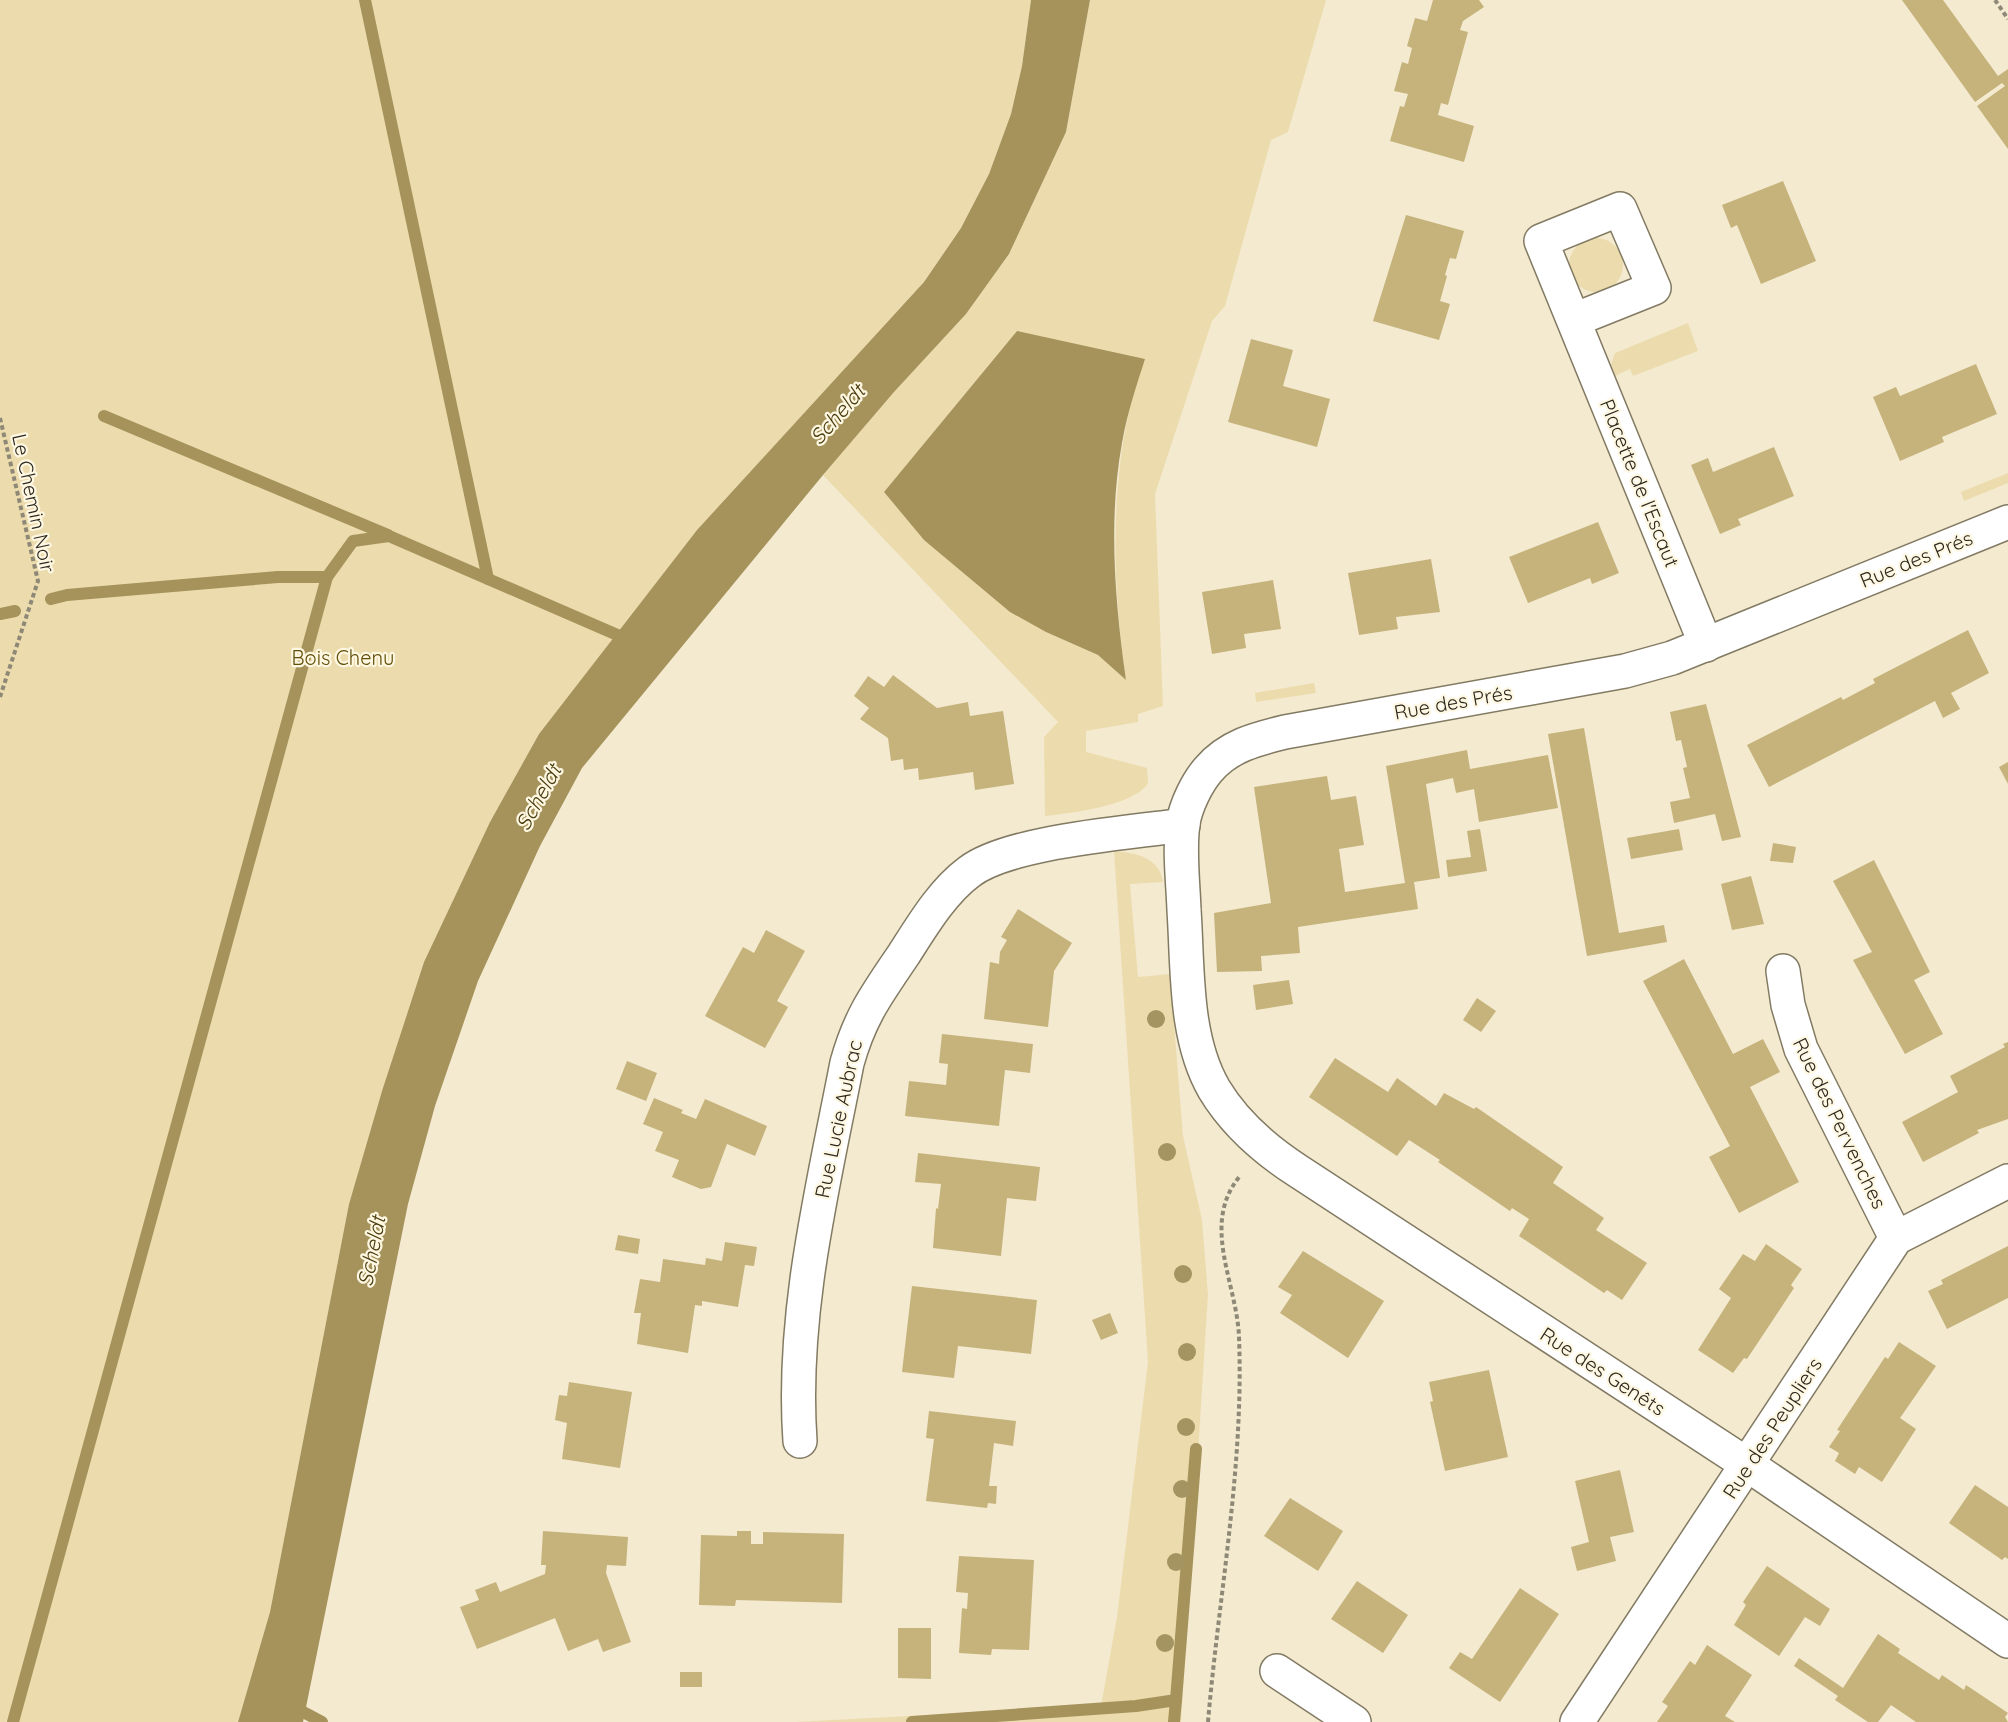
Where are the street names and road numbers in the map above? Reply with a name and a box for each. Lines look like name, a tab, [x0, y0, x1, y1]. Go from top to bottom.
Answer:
street label: Placette de l'Escaut	[1595, 395, 1685, 571]
street label: Le Chemin Noir	[7, 431, 61, 575]
street label: Rue des Prés	[1856, 525, 1976, 593]
street label: Rue des Prés	[1392, 679, 1514, 725]
street label: Rue des Pervenches	[1788, 1033, 1892, 1213]
street label: Rue Lucie Aubrac	[809, 1038, 867, 1200]
street label: Rue des Genêts	[1536, 1321, 1670, 1421]
street label: Rue des Peupliers	[1717, 1353, 1827, 1503]

